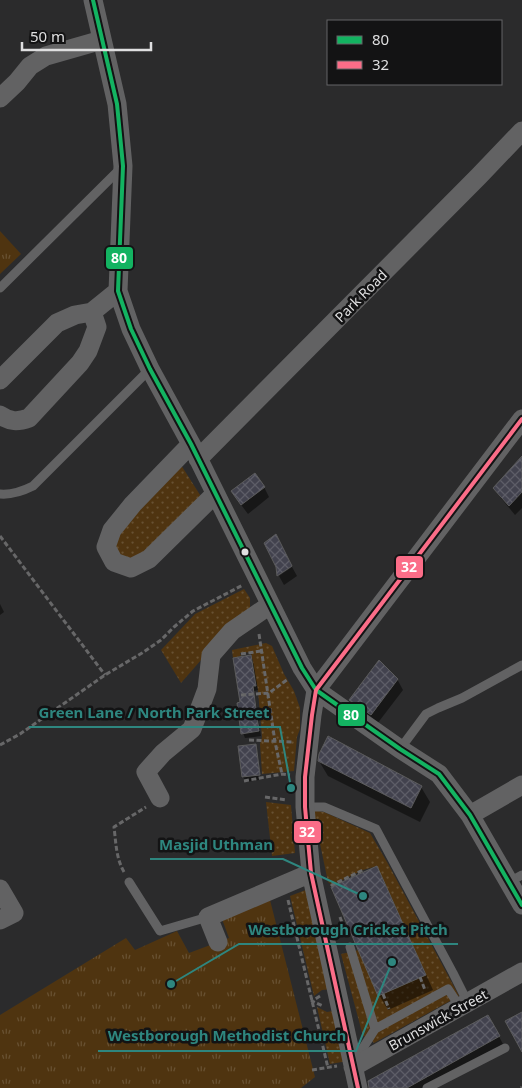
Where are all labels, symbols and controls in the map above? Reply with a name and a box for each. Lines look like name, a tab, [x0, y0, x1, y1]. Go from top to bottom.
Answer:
scale bar	[22, 20, 151, 52]
legend	[327, 20, 502, 85]
text: 50 m	[30, 26, 65, 46]
text: 80	[372, 29, 389, 49]
text: 32	[372, 54, 389, 74]
line badge: 80	[105, 246, 134, 270]
text: 80	[111, 248, 127, 267]
street label: Park Road	[330, 265, 391, 326]
unlabelled marker	[240, 547, 250, 557]
line badge: 32	[395, 555, 424, 579]
text: 32	[401, 557, 417, 576]
callout: Green Lane / North Park Street	[29, 697, 280, 727]
text: Green Lane / North Park Street	[38, 702, 270, 722]
line badge: 80	[337, 703, 366, 727]
text: 80	[343, 705, 359, 724]
line badge: 32	[293, 820, 322, 844]
text: 32	[299, 822, 315, 841]
callout: Masjid Uthman	[150, 829, 283, 859]
text: Masjid Uthman	[159, 834, 273, 854]
callout: Westborough Cricket Pitch	[239, 914, 458, 944]
text: Westborough Cricket Pitch	[248, 919, 448, 939]
street label: Brunswick Street	[385, 984, 491, 1055]
callout: Westborough Methodist Church	[98, 1021, 356, 1051]
text: Westborough Methodist Church	[108, 1025, 346, 1045]

